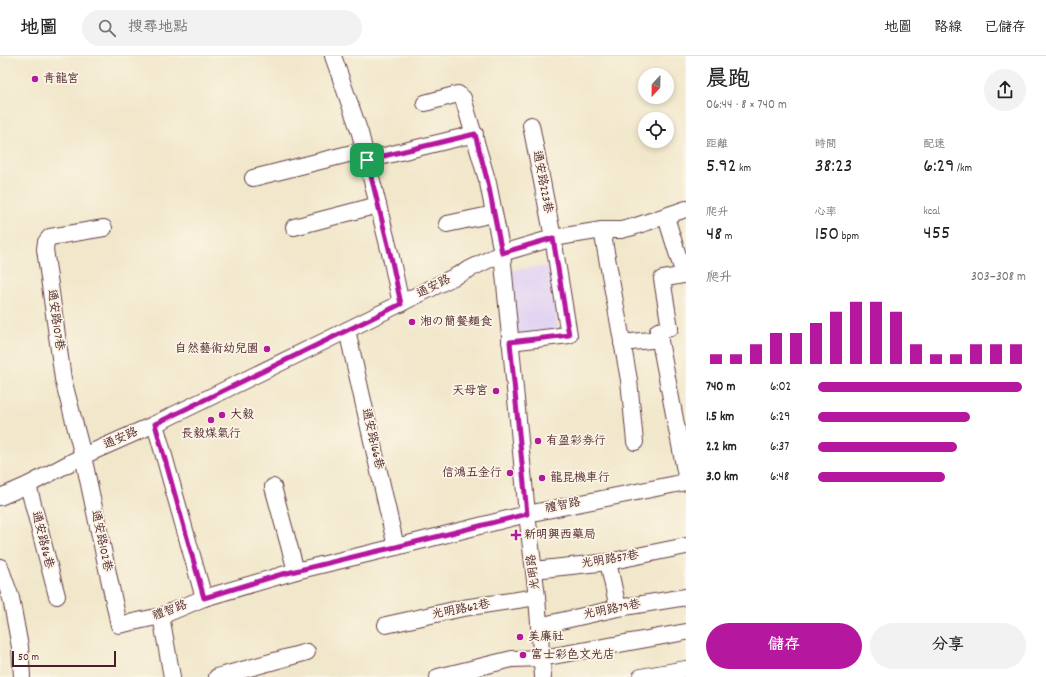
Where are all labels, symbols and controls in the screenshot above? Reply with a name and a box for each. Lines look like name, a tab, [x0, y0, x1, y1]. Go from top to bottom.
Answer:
search box	[82, 10, 362, 46]
text: 地圖	[20, 16, 58, 43]
icon: search	[96, 17, 118, 39]
text: 搜尋地點	[128, 17, 188, 39]
text: 地圖	[884, 18, 912, 38]
text: 路線	[934, 18, 962, 38]
text: 已儲存	[984, 18, 1026, 38]
text: 晨跑	[706, 65, 750, 96]
north arrow	[638, 68, 674, 104]
map controls	[638, 68, 674, 148]
button: share	[984, 69, 1026, 111]
place label: 青龍宮	[43, 71, 79, 88]
marker: 青龍宮	[30, 74, 40, 84]
text: 06:44 · 8 × 740 m	[706, 96, 787, 115]
button: locate	[638, 112, 674, 148]
text: 距離	[706, 137, 728, 153]
text: 時間	[815, 137, 837, 153]
text: 配速	[923, 137, 945, 153]
pin	[350, 143, 384, 177]
icon: arrive	[356, 149, 378, 171]
street label: 通安路223巷	[528, 149, 556, 215]
text: 5.92	[706, 153, 736, 181]
text: 38:23	[815, 153, 853, 181]
text: 6:29	[923, 153, 954, 181]
text: km	[736, 161, 751, 177]
text: /km	[954, 161, 972, 177]
text: kcal	[923, 204, 940, 220]
text: 爬升	[706, 205, 728, 221]
text: 心率	[815, 205, 837, 221]
text: 455	[923, 220, 950, 248]
text: 48	[706, 221, 722, 249]
text: 150	[815, 221, 839, 249]
text: m	[722, 229, 732, 245]
text: bpm	[839, 229, 859, 245]
text: 303–308 m	[971, 268, 1026, 287]
text: 爬升	[706, 269, 732, 288]
street label: 通安路	[414, 271, 454, 303]
street label: 通安路107巷	[42, 288, 68, 352]
place label: 湘の簡餐麵食	[420, 314, 492, 331]
marker: 湘の簡餐麵食	[407, 317, 417, 327]
place label: 自然藝術幼兒園	[175, 341, 259, 358]
marker: 自然藝術幼兒園	[262, 344, 272, 354]
text: 740 m	[706, 378, 735, 397]
text: 6:02	[770, 378, 791, 397]
place label: 天母宮	[452, 383, 488, 400]
marker: 天母宮	[491, 386, 501, 396]
place label: 大毅	[230, 407, 254, 424]
street label: 通安路166巷	[357, 407, 387, 471]
text: 1.5 km	[706, 408, 734, 427]
text: 6:29	[770, 408, 790, 427]
marker: 大毅	[217, 410, 227, 420]
marker: 長毅煤氣行	[206, 415, 216, 425]
street label: 通安路	[101, 424, 141, 454]
place label: 長毅煤氣行	[181, 426, 241, 443]
place label: 有盈彩券行	[546, 433, 606, 450]
marker: 有盈彩券行	[533, 436, 543, 446]
text: 2.2 km	[706, 438, 737, 457]
text: 6:37	[770, 438, 789, 457]
place label: 信鴻五金行	[442, 465, 502, 482]
marker: 信鴻五金行	[505, 468, 515, 478]
text: 3.0 km	[706, 468, 738, 487]
text: 6:48	[770, 468, 789, 487]
place label: 龍昆機車行	[550, 470, 610, 487]
marker: 龍昆機車行	[537, 473, 547, 483]
street label: 禮智路	[544, 494, 582, 518]
street label: 通安路86巷	[27, 509, 57, 571]
street label: 通安路102巷	[86, 509, 116, 573]
place label: 新明興西藥局	[524, 527, 596, 544]
marker: 新明興西藥局	[511, 530, 521, 540]
street label: 光明路57巷	[580, 547, 640, 573]
street label: 光明路	[523, 553, 545, 591]
street label: 光明路62巷	[430, 596, 492, 624]
street label: 光明路79巷	[582, 596, 642, 624]
street label: 禮智路	[150, 597, 190, 625]
button: 儲存	[706, 623, 862, 669]
button: 分享	[870, 623, 1026, 669]
place label: 美廉社	[528, 629, 564, 646]
marker: 美廉社	[515, 632, 525, 642]
place label: 富士彩色文光店	[531, 647, 615, 664]
scale bar	[12, 649, 116, 668]
text: 50 m	[18, 650, 39, 666]
marker: 富士彩色文光店	[518, 650, 528, 660]

